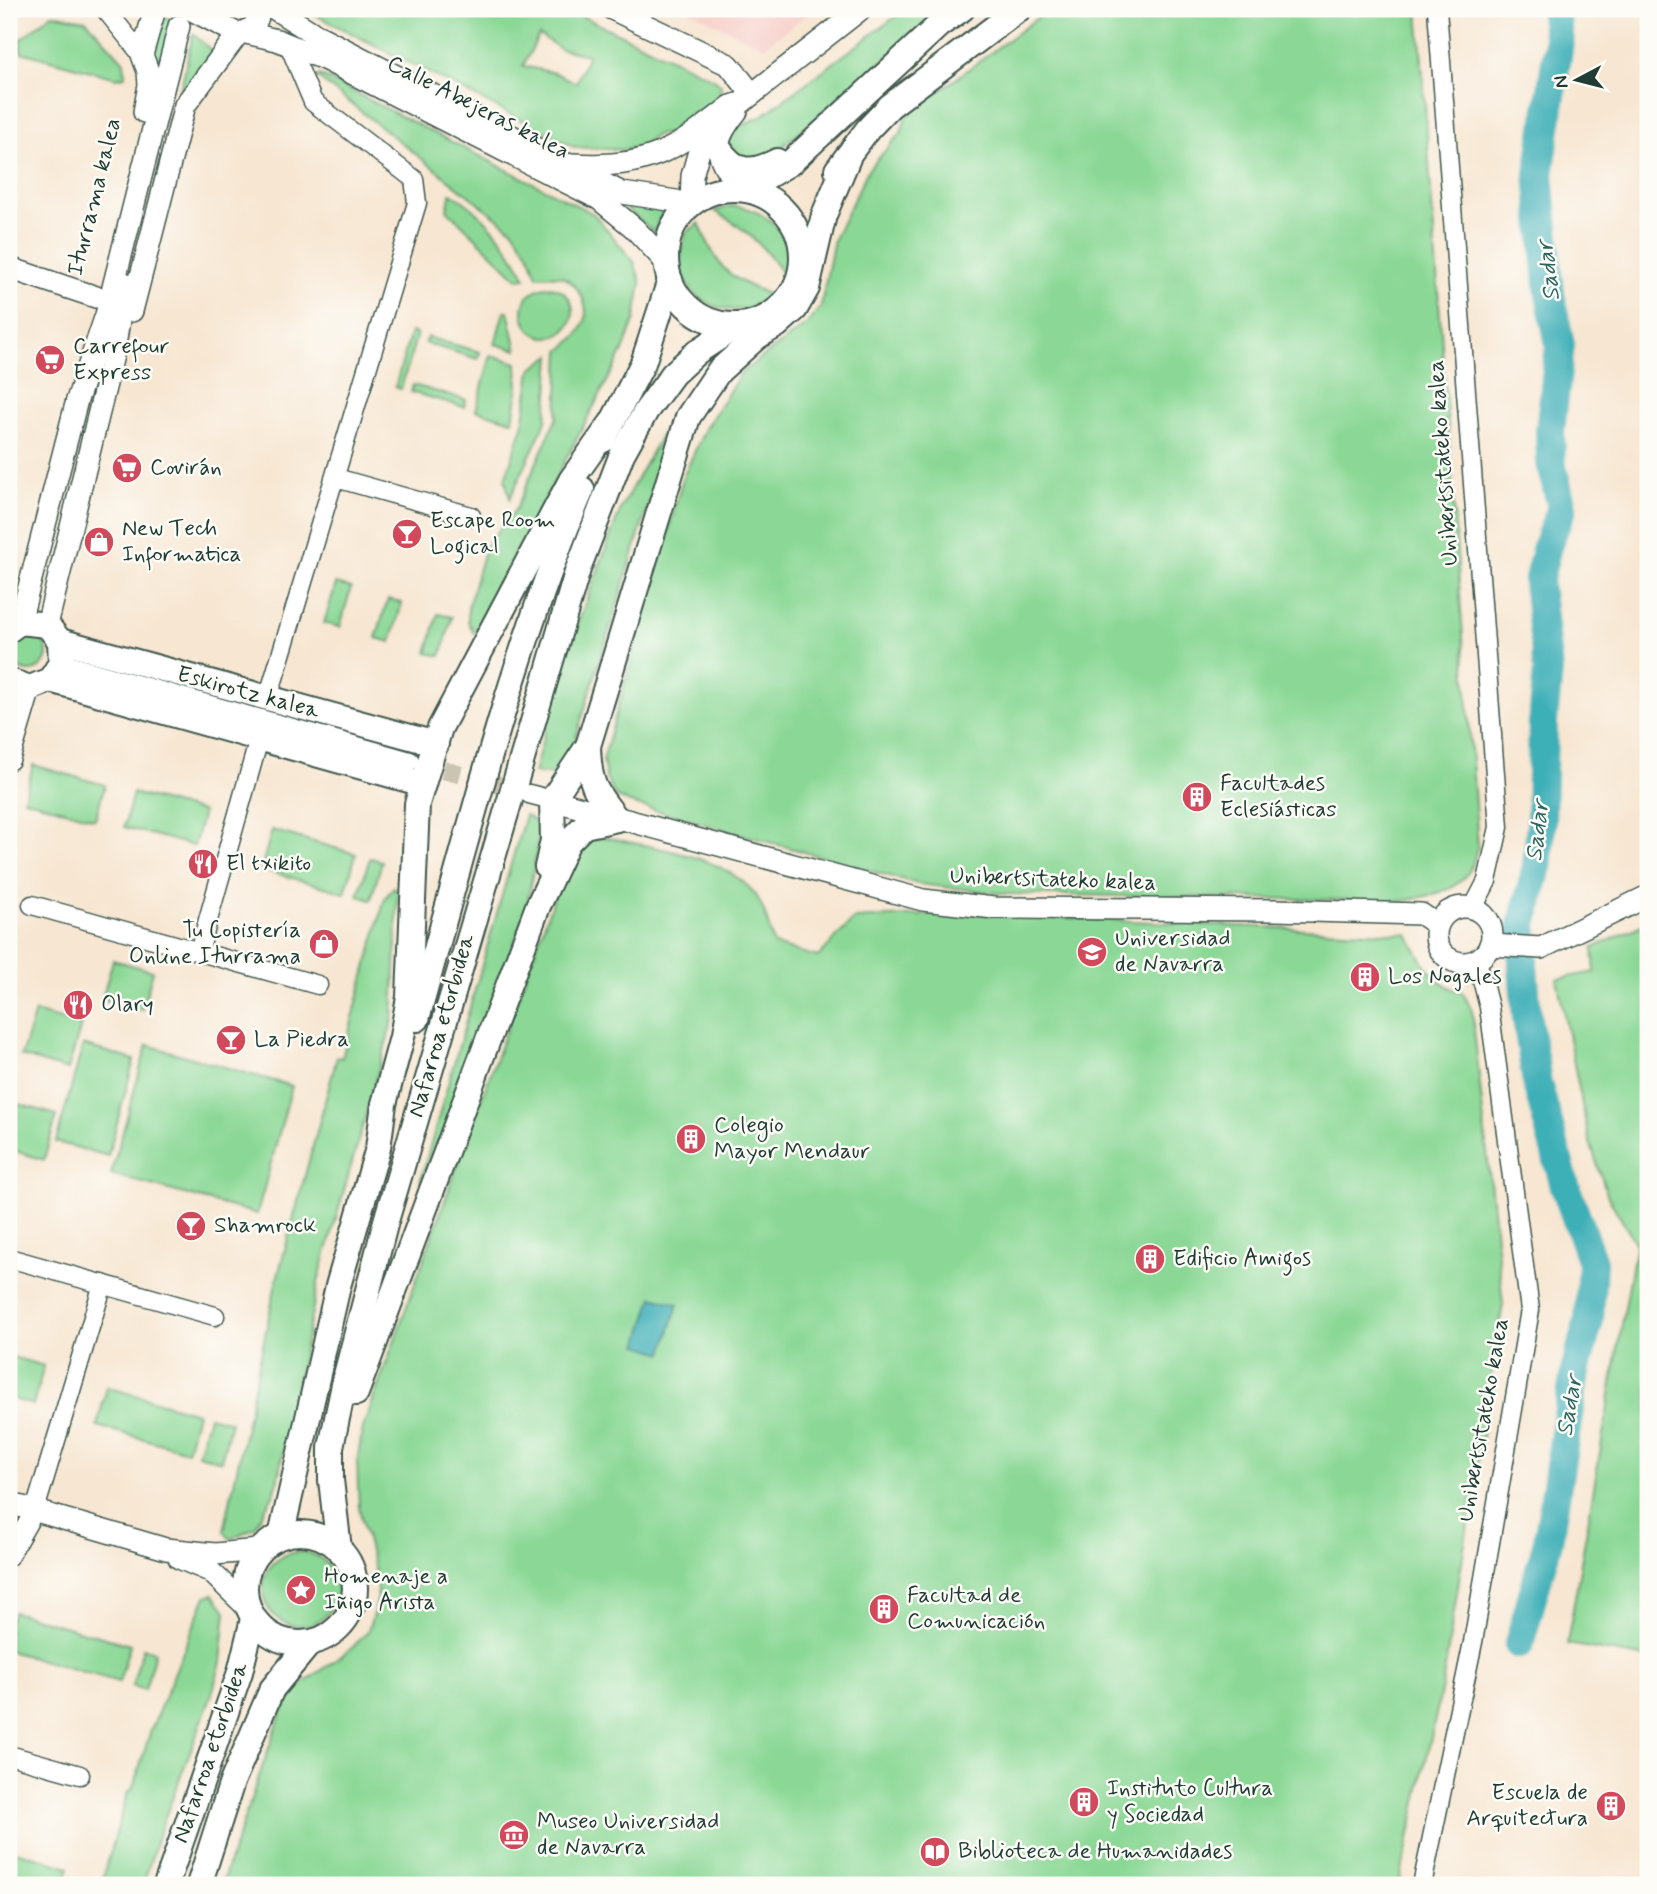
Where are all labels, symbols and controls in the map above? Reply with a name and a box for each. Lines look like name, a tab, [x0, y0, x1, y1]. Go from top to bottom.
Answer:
north arrow	[1542, 46, 1612, 116]
street label: Calle Abejeras kalea	[382, 49, 574, 167]
text: N	[1548, 74, 1575, 90]
street label: Iturrama kalea	[61, 115, 129, 279]
water label: Sadar	[1529, 235, 1568, 303]
place label: Carrefour Express	[73, 332, 170, 388]
supermarket icon: Carrefour Express	[33, 343, 67, 377]
street label: Unibertsitateko kalea	[1422, 359, 1466, 567]
supermarket icon: Covirán	[110, 451, 144, 485]
place label: Covirán	[150, 453, 222, 483]
place label: Escape Room Logical	[430, 506, 555, 564]
place label: New Tech Informatica	[122, 514, 241, 571]
bar icon: Escape Room Logical	[390, 517, 424, 551]
shop icon: New Tech Informatica	[82, 525, 116, 559]
street label: Eskirotz kalea	[174, 660, 323, 726]
place label: Facultades Eclesiásticas	[1220, 769, 1337, 825]
building icon: Facultades Eclesiásticas	[1180, 780, 1214, 814]
water label: Sadar	[1519, 795, 1558, 863]
restaurant icon: El txikito	[186, 847, 220, 881]
place label: El txikito	[226, 849, 311, 879]
street label: Unibertsitateko kalea	[949, 861, 1157, 899]
place label: Tu Copistería Online Iturrama	[129, 916, 301, 972]
place label: Universidad de Navarra	[1115, 924, 1230, 980]
shop icon: Tu Copistería Online Iturrama	[307, 927, 341, 961]
street label: Nafarroa etorbidea	[402, 931, 483, 1121]
school or university icon: Universidad de Navarra	[1075, 935, 1109, 969]
building icon: Los Nogales	[1348, 960, 1382, 994]
place label: Los Nogales	[1388, 962, 1502, 992]
restaurant icon: Olary	[61, 988, 95, 1022]
place label: Olary	[101, 990, 154, 1020]
bar icon: La Piedra	[214, 1023, 248, 1057]
place label: La Piedra	[254, 1025, 349, 1055]
place label: Colegio Mayor Mendaur	[714, 1111, 870, 1167]
building icon: Colegio Mayor Mendaur	[674, 1122, 708, 1156]
bar icon: Shamrock	[174, 1209, 208, 1243]
place label: Shamrock	[214, 1211, 316, 1241]
building icon: Edificio Amigos	[1133, 1242, 1167, 1276]
place label: Edificio Amigos	[1173, 1244, 1311, 1276]
street label: Unibertsitateko kalea	[1451, 1316, 1517, 1524]
water label: Sadar	[1549, 1370, 1591, 1439]
place label: Homenaje a Iñigo Arista	[324, 1562, 448, 1618]
place icon: Homenaje a Iñigo Arista	[284, 1573, 318, 1607]
place label: Facultad de Comunicación	[907, 1581, 1045, 1637]
building icon: Facultad de Comunicación	[867, 1592, 901, 1626]
street label: Nafarroa etorbidea	[166, 1659, 256, 1847]
place label: Instituto Cultura y Sociedad	[1107, 1774, 1273, 1830]
place label: Escuela de Arquitectura	[1466, 1778, 1588, 1834]
building icon: Instituto Cultura y Sociedad	[1067, 1785, 1101, 1819]
building icon: Escuela de Arquitectura	[1594, 1789, 1628, 1823]
place label: Museo Universidad de Navarra	[537, 1807, 719, 1863]
museum icon: Museo Universidad de Navarra	[497, 1818, 531, 1852]
library icon: Biblioteca de Humanidades	[918, 1835, 952, 1869]
place label: Biblioteca de Humanidades	[958, 1837, 1232, 1867]

